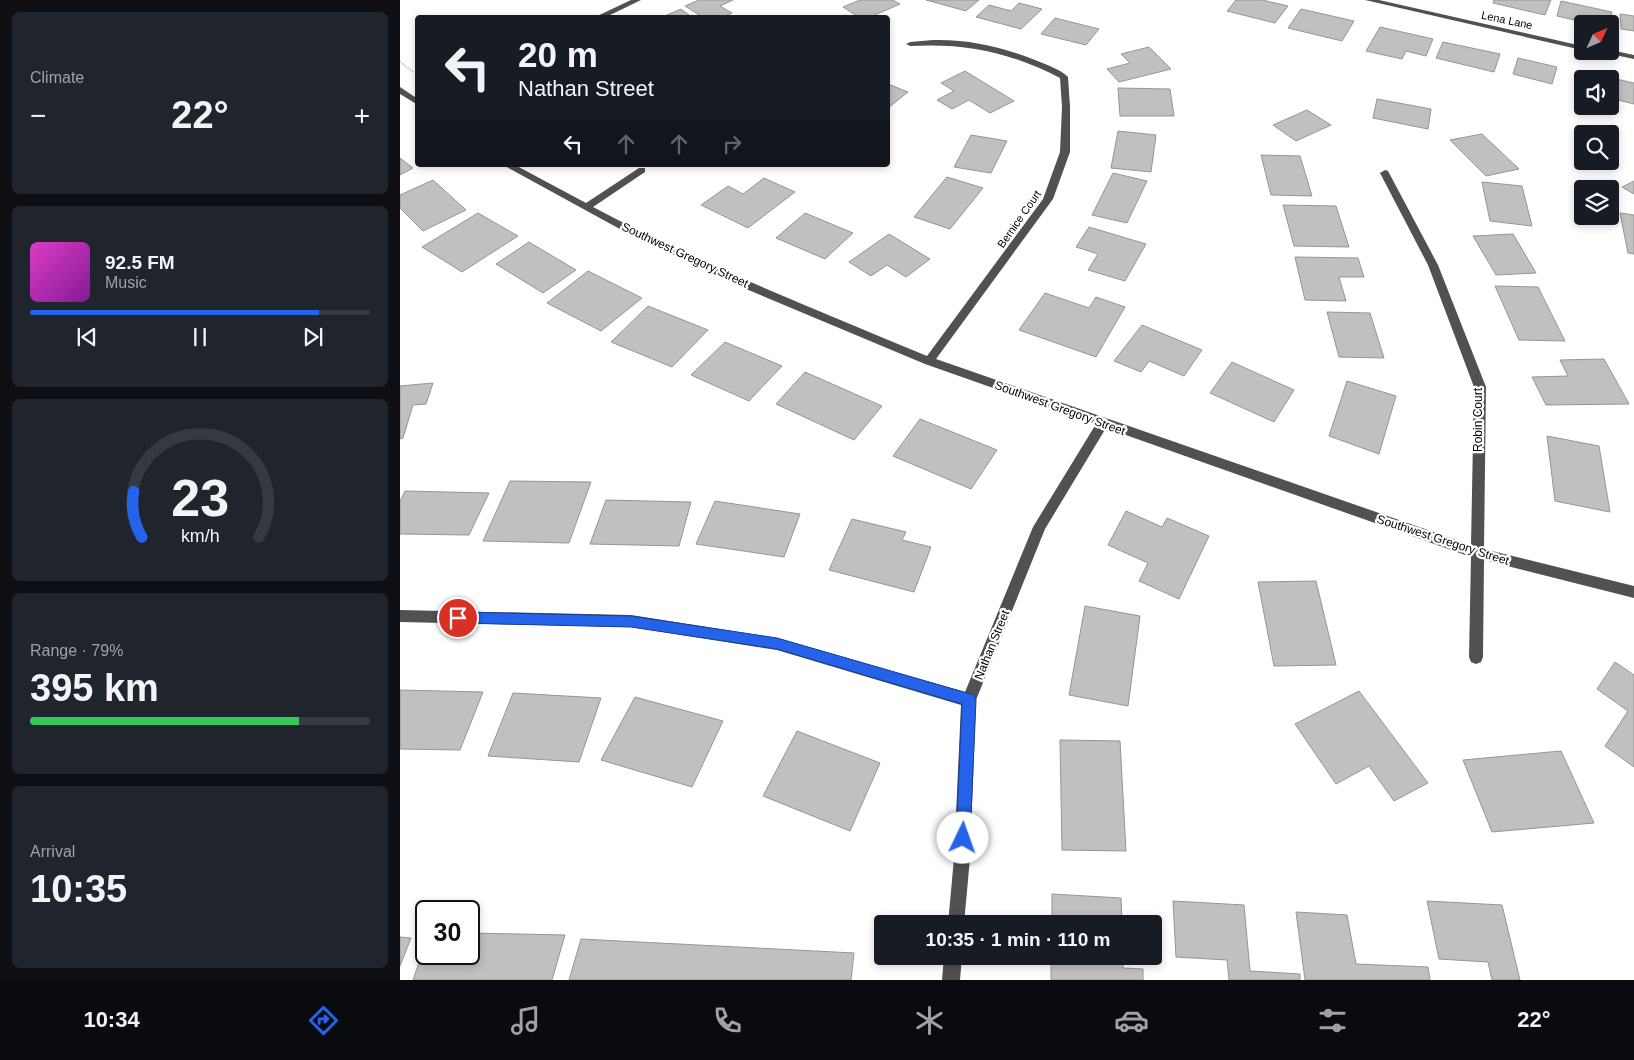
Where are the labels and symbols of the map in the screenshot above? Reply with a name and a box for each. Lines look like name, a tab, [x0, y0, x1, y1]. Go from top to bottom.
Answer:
street label: Lena Lane	[1480, 9, 1534, 31]
north arrow	[1574, 15, 1619, 60]
street label: Bernice Court	[995, 188, 1043, 250]
street label: Southwest Gregory Street	[619, 219, 751, 291]
street label: Southwest Gregory Street	[993, 378, 1128, 438]
street label: Robin Court	[1471, 387, 1485, 452]
street label: Southwest Gregory Street	[1375, 512, 1511, 568]
pin	[437, 597, 479, 639]
street label: Nathan Street	[972, 607, 1013, 682]
position arrow	[936, 811, 988, 863]
speed limit sign: 30	[415, 900, 480, 965]

